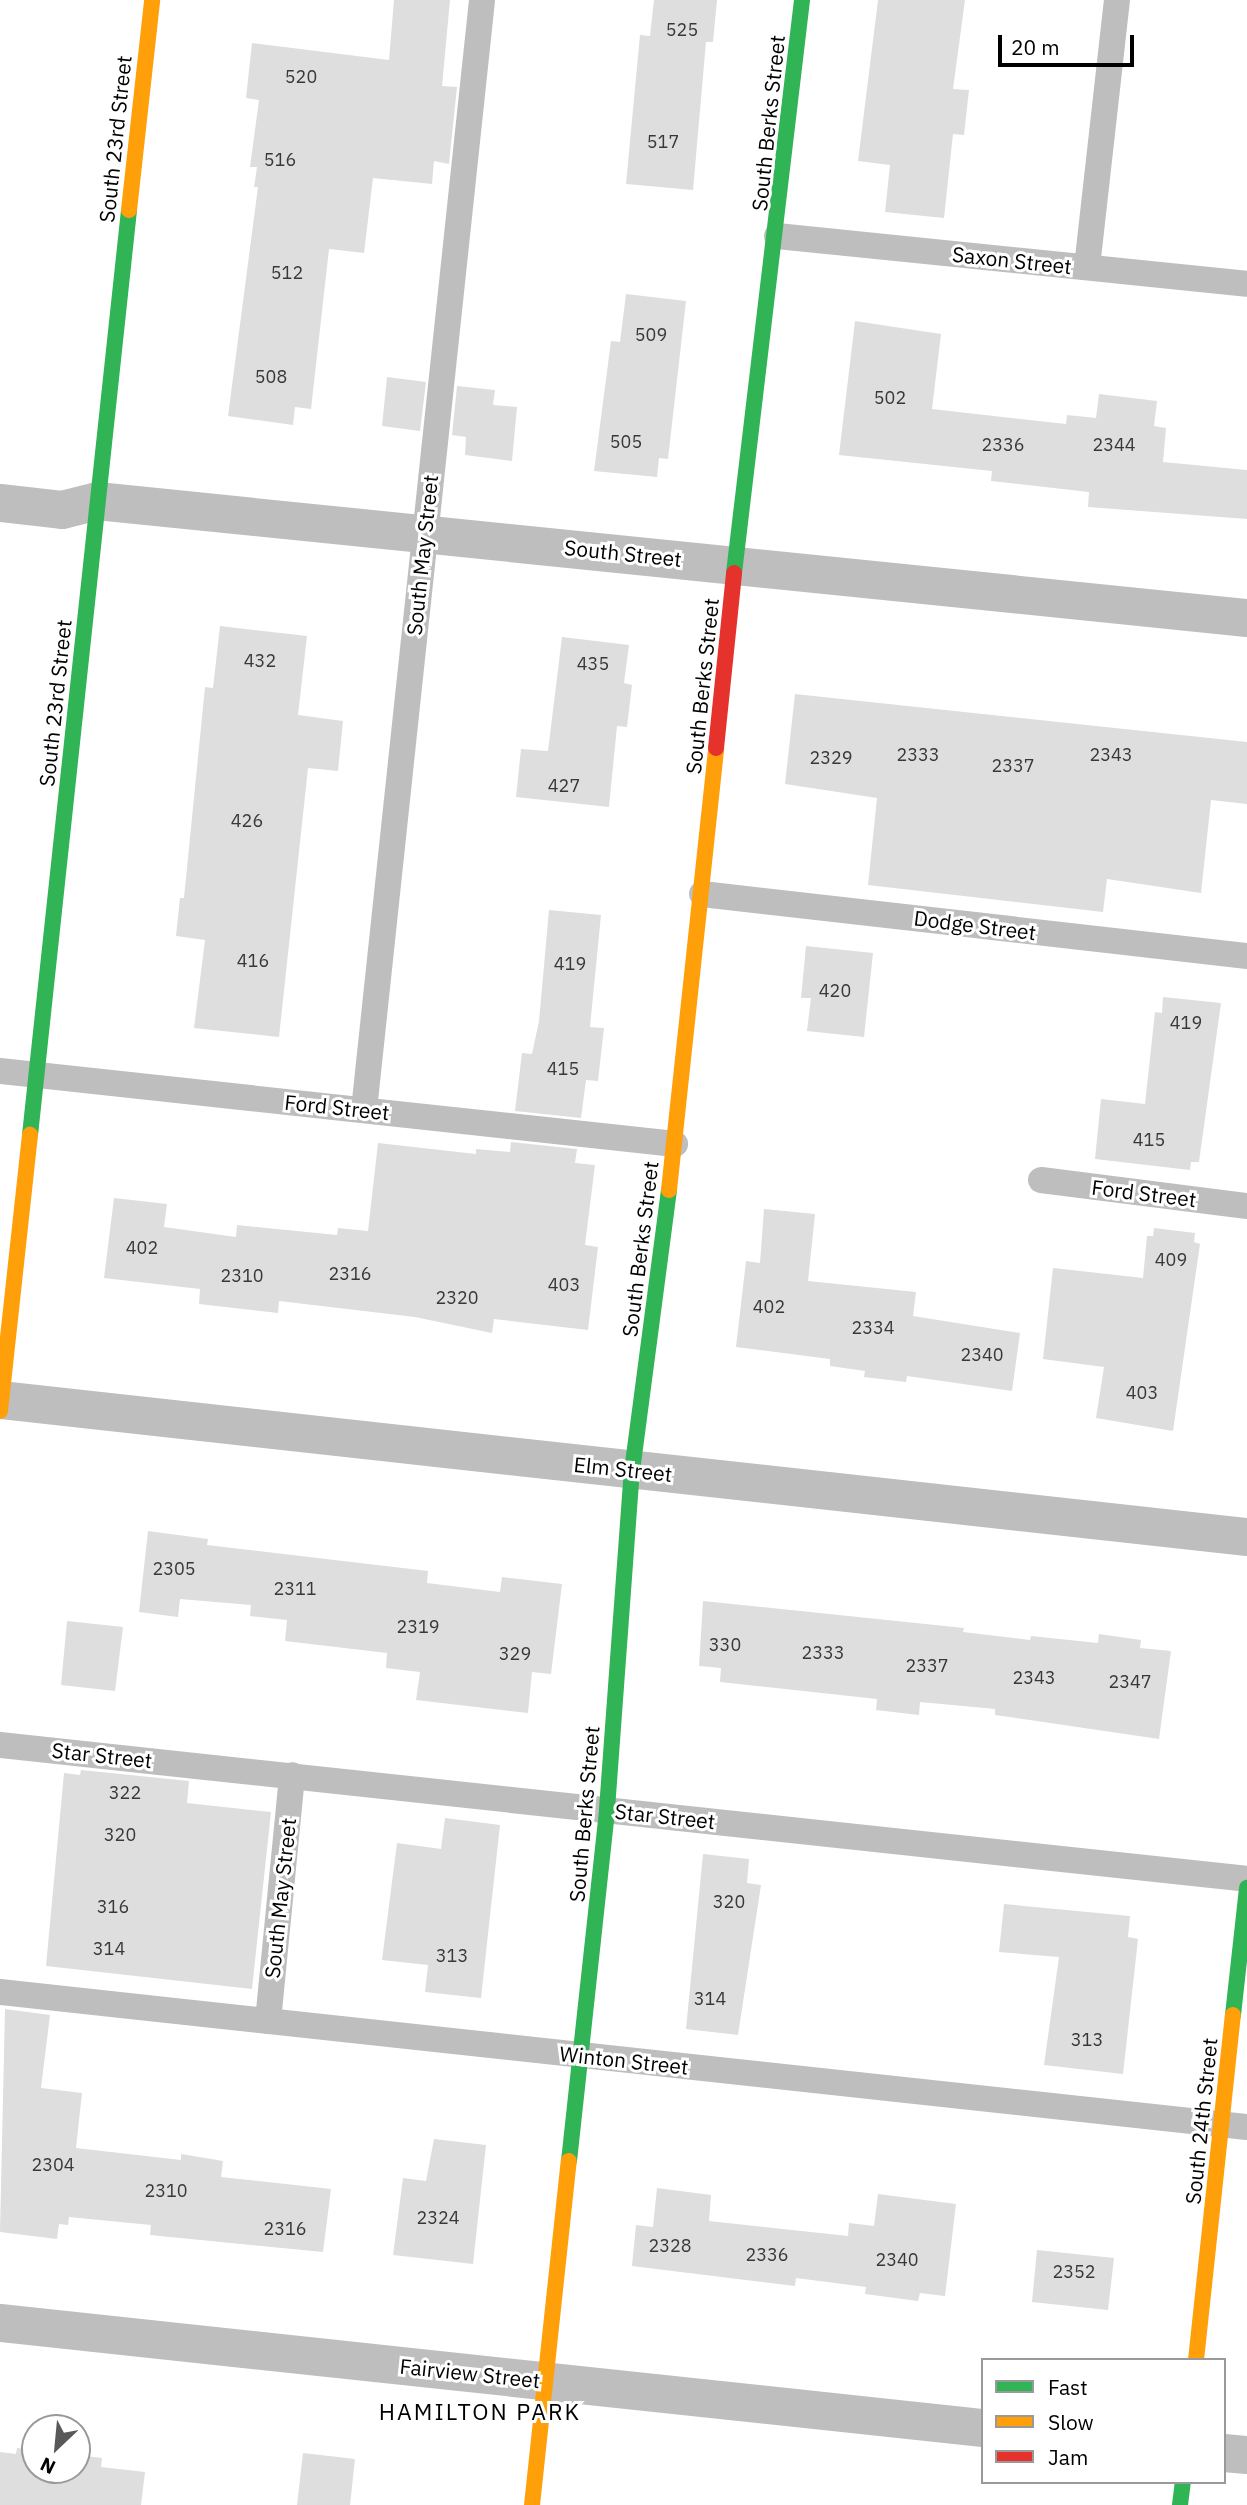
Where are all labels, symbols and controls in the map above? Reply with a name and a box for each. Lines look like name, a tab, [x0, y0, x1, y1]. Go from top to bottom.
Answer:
house number: 525	[666, 19, 698, 41]
scale bar	[1002, 21, 1138, 65]
text: 20 m	[1011, 33, 1060, 61]
street label: South Berks Street	[746, 34, 790, 212]
street label: South 23rd Street	[94, 54, 136, 224]
house number: 520	[285, 66, 317, 88]
house number: 517	[647, 131, 679, 153]
house number: 516	[264, 149, 296, 171]
street label: Saxon Street	[951, 241, 1073, 279]
house number: 512	[271, 262, 303, 284]
house number: 509	[635, 324, 667, 346]
house number: 508	[255, 366, 287, 388]
house number: 502	[874, 387, 906, 409]
house number: 505	[610, 431, 642, 453]
house number: 2336	[981, 434, 1025, 456]
house number: 2344	[1092, 434, 1136, 456]
street label: South May Street	[401, 473, 443, 637]
street label: South Street	[563, 534, 683, 572]
street label: South Berks Street	[680, 597, 724, 775]
street label: South 23rd Street	[34, 618, 76, 788]
house number: 432	[244, 650, 276, 672]
house number: 435	[577, 653, 609, 675]
house number: 2333	[896, 744, 940, 766]
house number: 2343	[1089, 744, 1133, 766]
house number: 2329	[809, 747, 853, 769]
house number: 2337	[991, 755, 1035, 777]
house number: 427	[548, 775, 580, 797]
house number: 426	[231, 810, 263, 832]
street label: Dodge Street	[912, 905, 1038, 945]
house number: 416	[237, 950, 269, 972]
house number: 419	[554, 953, 586, 975]
house number: 420	[819, 980, 851, 1002]
house number: 419	[1170, 1012, 1202, 1034]
house number: 415	[547, 1058, 579, 1080]
street label: Ford Street	[283, 1089, 391, 1125]
house number: 415	[1133, 1129, 1165, 1151]
street label: South Berks Street	[617, 1160, 663, 1338]
street label: Ford Street	[1090, 1174, 1198, 1212]
house number: 402	[126, 1237, 158, 1259]
house number: 409	[1155, 1249, 1187, 1271]
house number: 2316	[328, 1263, 372, 1285]
house number: 2310	[220, 1265, 264, 1287]
house number: 403	[548, 1274, 580, 1296]
house number: 2320	[435, 1287, 479, 1309]
house number: 402	[753, 1296, 785, 1318]
house number: 2334	[851, 1317, 895, 1339]
house number: 2340	[960, 1344, 1004, 1366]
house number: 403	[1126, 1382, 1158, 1404]
street label: Elm Street	[573, 1451, 673, 1487]
house number: 2305	[152, 1558, 196, 1580]
house number: 2311	[273, 1578, 317, 1600]
house number: 2319	[396, 1616, 440, 1638]
house number: 330	[709, 1634, 741, 1656]
house number: 2333	[801, 1642, 845, 1664]
house number: 329	[499, 1643, 531, 1665]
house number: 2337	[905, 1655, 949, 1677]
house number: 2343	[1012, 1667, 1056, 1689]
house number: 2347	[1108, 1671, 1152, 1693]
street label: South Berks Street	[564, 1725, 604, 1903]
street label: Star Street	[50, 1737, 154, 1773]
house number: 322	[109, 1782, 141, 1804]
street label: Star Street	[613, 1798, 717, 1834]
street label: South May Street	[259, 1816, 301, 1980]
house number: 320	[104, 1824, 136, 1846]
house number: 320	[713, 1891, 745, 1913]
house number: 316	[97, 1896, 129, 1918]
house number: 314	[93, 1938, 125, 1960]
house number: 313	[436, 1945, 468, 1967]
house number: 314	[694, 1988, 726, 2010]
house number: 313	[1071, 2029, 1103, 2051]
street label: South 24th Street	[1180, 2037, 1222, 2205]
street label: Winton Street	[558, 2041, 690, 2079]
house number: 2304	[31, 2154, 75, 2176]
house number: 2310	[144, 2180, 188, 2202]
house number: 2324	[416, 2207, 460, 2229]
house number: 2316	[263, 2218, 307, 2240]
house number: 2328	[648, 2235, 692, 2257]
house number: 2336	[745, 2244, 789, 2266]
house number: 2340	[875, 2249, 919, 2271]
house number: 2352	[1052, 2261, 1096, 2283]
street label: Fairview Street	[399, 2353, 541, 2393]
legend	[981, 2358, 1226, 2484]
text: Fast	[1048, 2373, 1088, 2401]
district label: HAMILTON PARK	[380, 2397, 580, 2425]
text: Slow	[1048, 2408, 1094, 2436]
north arrow	[21, 2414, 91, 2484]
text: Jam	[1048, 2443, 1088, 2471]
text: N	[36, 2452, 59, 2480]

